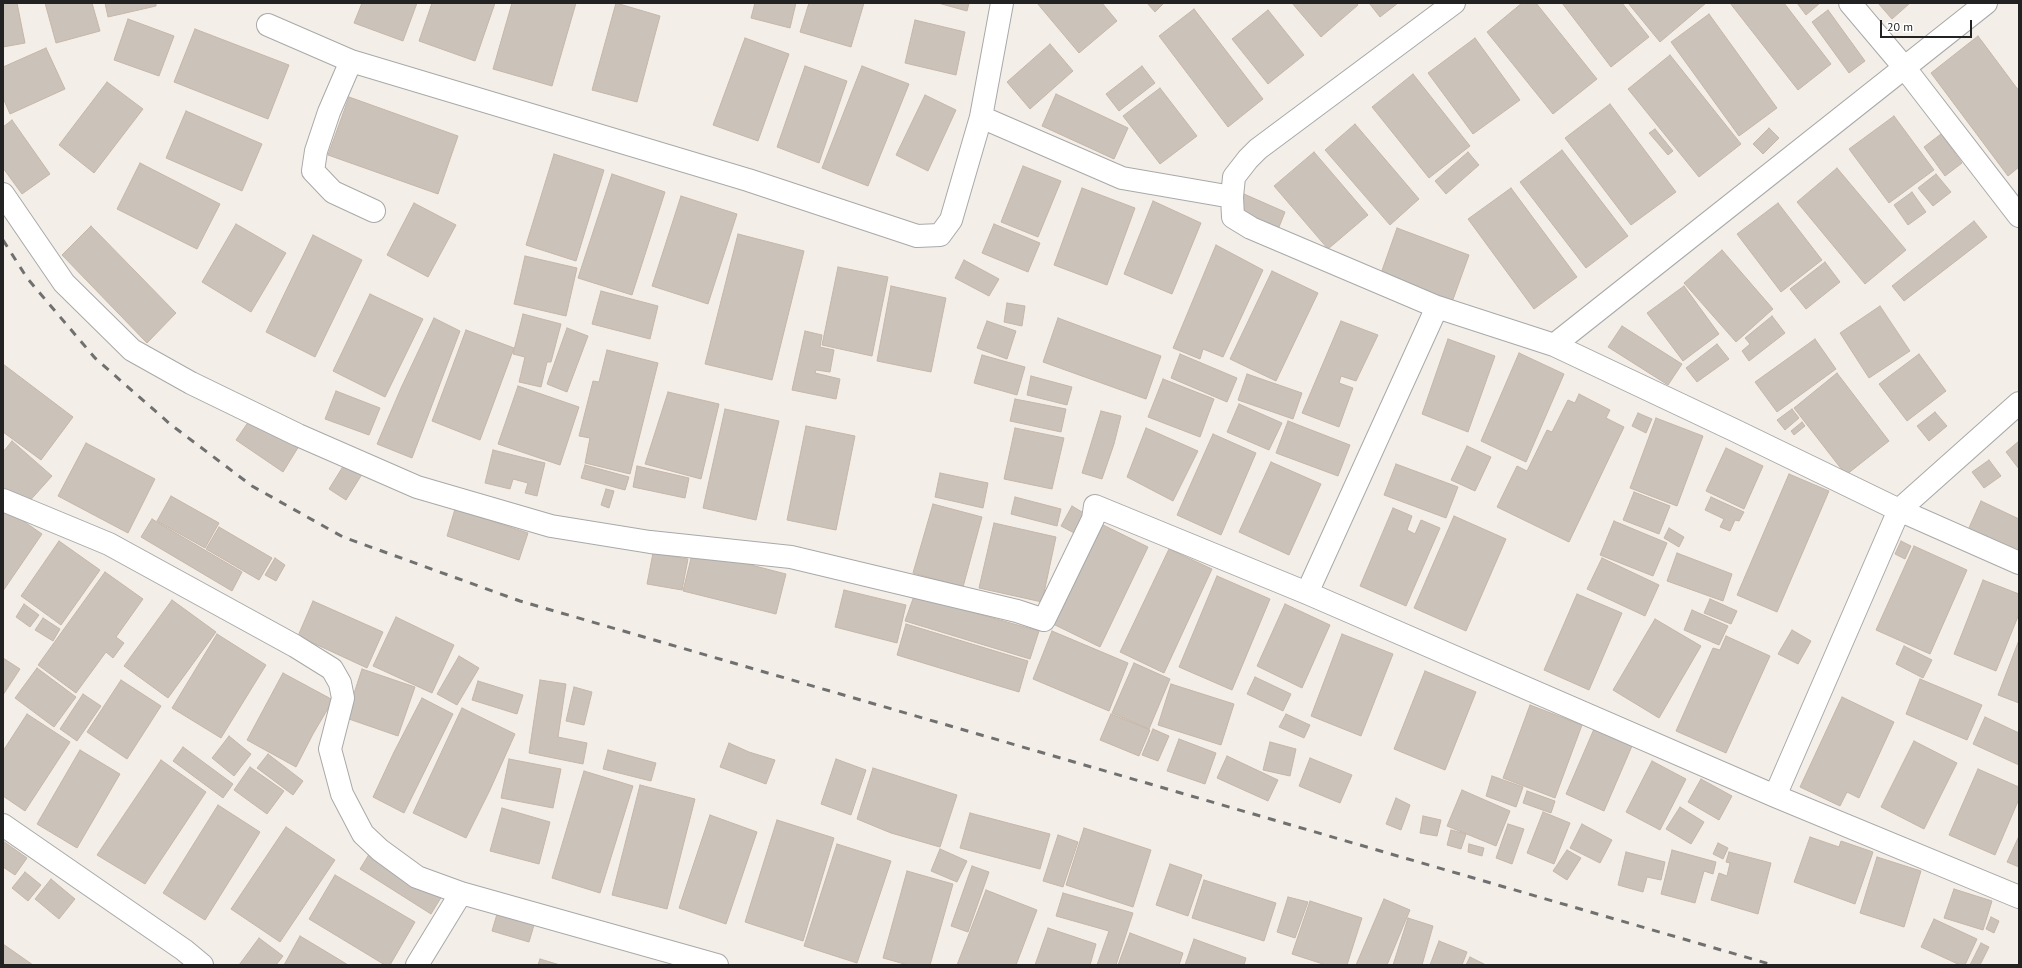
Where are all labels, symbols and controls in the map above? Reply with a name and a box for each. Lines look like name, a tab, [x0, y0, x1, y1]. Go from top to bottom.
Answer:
scale bar	[1882, 12, 1974, 38]
text: 20 m	[1887, 19, 1913, 34]

